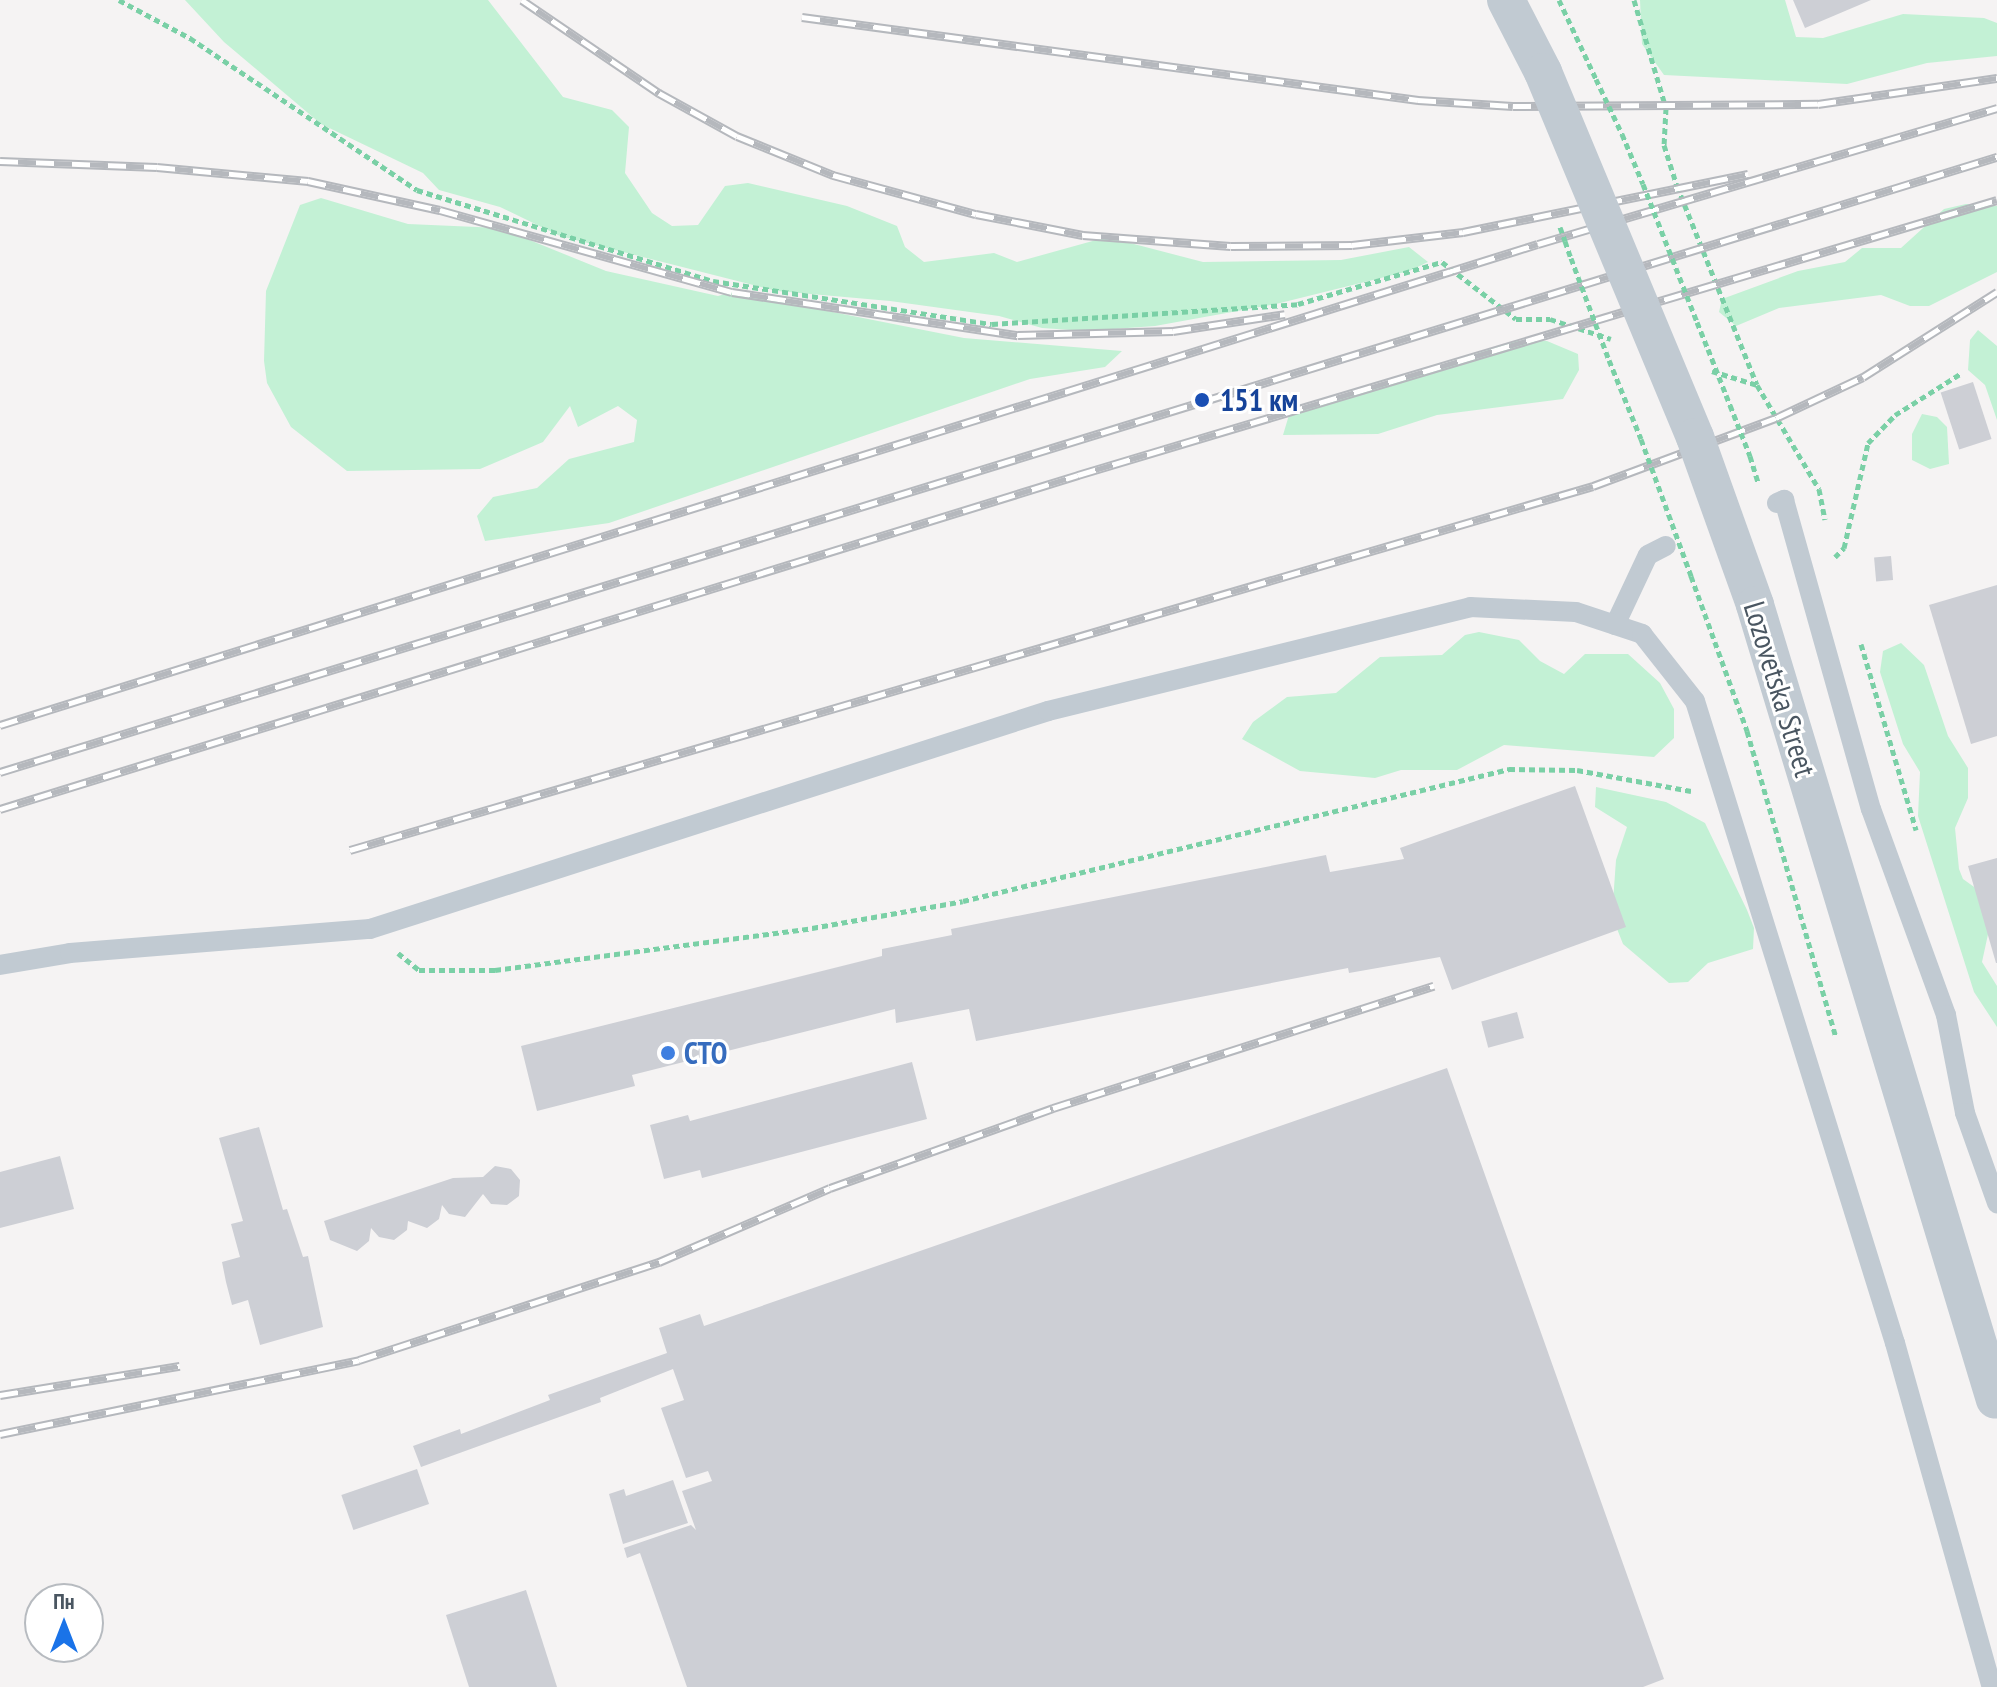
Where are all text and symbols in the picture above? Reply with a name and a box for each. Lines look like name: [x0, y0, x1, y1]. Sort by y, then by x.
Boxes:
place label: 151 км: [1220, 382, 1298, 418]
marker: 151 км: [1191, 389, 1213, 411]
street label: Lozovetska Street: [1736, 597, 1824, 781]
place label: СТО: [684, 1035, 727, 1071]
marker: СТО: [659, 1044, 677, 1062]
north arrow: [24, 1583, 104, 1663]
text: Пн: [53, 1587, 75, 1615]

